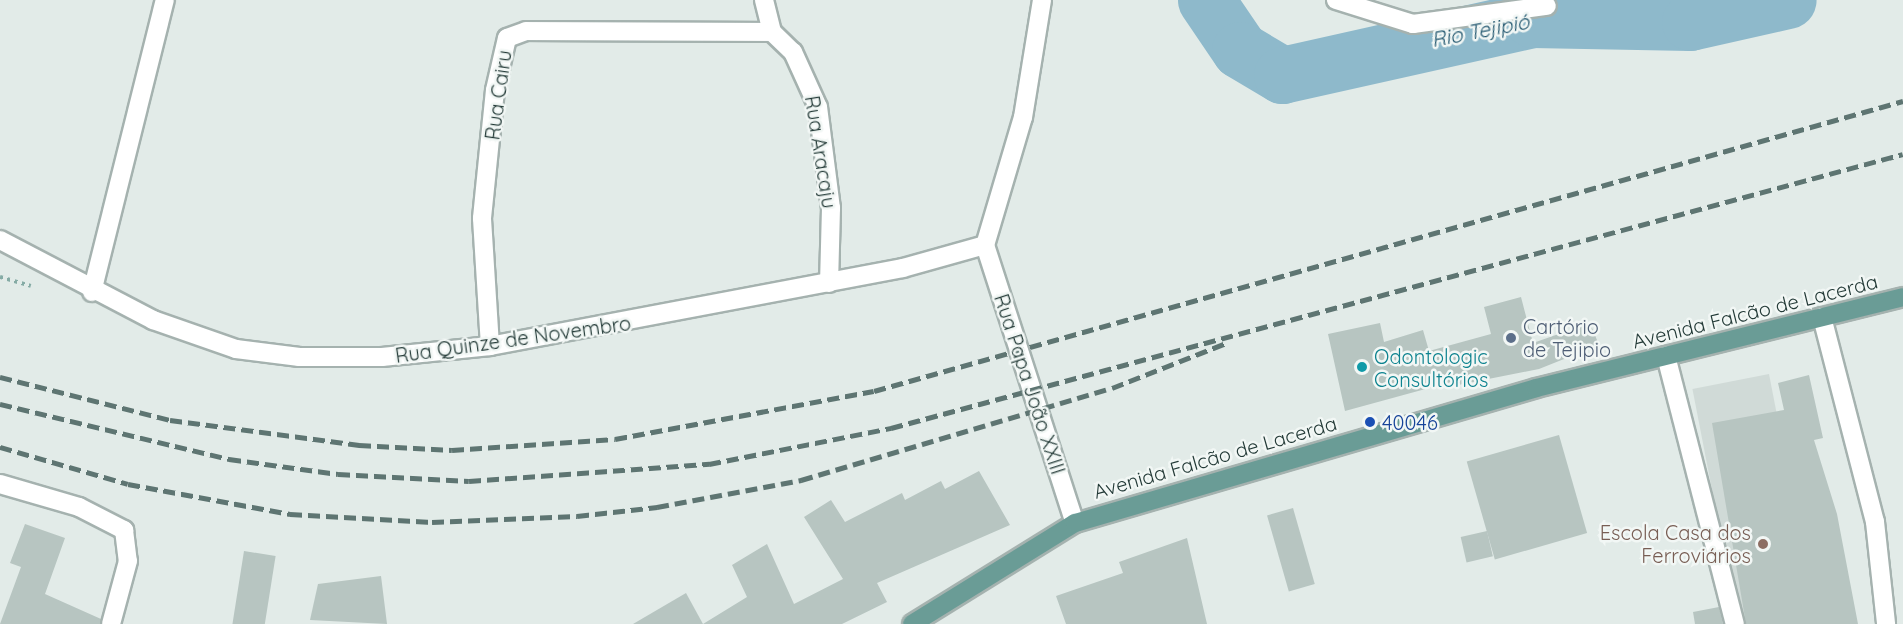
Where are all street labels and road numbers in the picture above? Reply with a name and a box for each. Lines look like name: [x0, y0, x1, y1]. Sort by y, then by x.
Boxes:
street label: Rua Cairu: [480, 48, 516, 142]
street label: Rua Aracaju: [800, 94, 842, 210]
street label: Avenida Falcão de Lacerda: [1630, 269, 1880, 353]
street label: Rua Papa João XXIII: [990, 291, 1070, 477]
street label: Rua Quinze de Novembro: [394, 311, 632, 367]
street label: Avenida Falcão de Lacerda: [1091, 411, 1339, 503]

